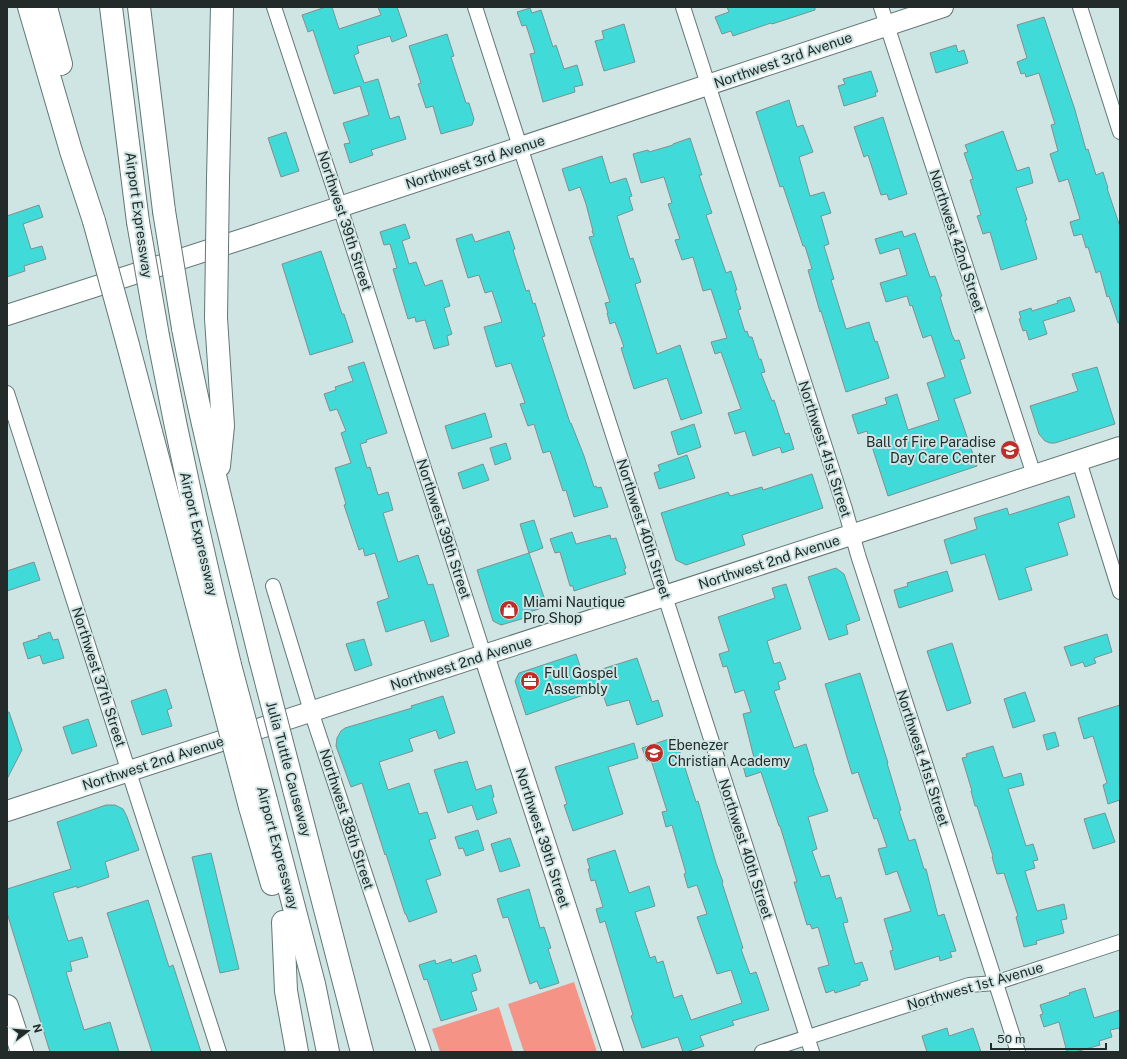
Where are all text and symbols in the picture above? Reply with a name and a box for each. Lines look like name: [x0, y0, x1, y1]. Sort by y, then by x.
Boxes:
street label: Northwest 3rd Avenue: [712, 29, 854, 91]
street label: Northwest 3rd Avenue: [403, 132, 547, 192]
street label: Northwest 39th Street: [315, 149, 375, 293]
street label: Airport Expressway: [122, 151, 156, 280]
street label: Northwest 42nd Street: [926, 168, 988, 314]
street label: Northwest 41st Street: [795, 379, 855, 519]
place label: Ball of Fire Paradise Day Care Center: [866, 434, 996, 466]
school or university icon: Ball of Fire Paradise Day Care Center: [999, 439, 1021, 461]
street label: Northwest 39th Street: [414, 457, 474, 601]
street label: Northwest 40th Street: [614, 457, 674, 601]
street label: Airport Expressway: [177, 470, 221, 598]
street label: Northwest 2nd Avenue: [696, 532, 842, 592]
place label: Miami Nautique Pro Shop: [523, 594, 625, 626]
shop icon: Miami Nautique Pro Shop: [498, 599, 520, 621]
street label: Northwest 37th Street: [69, 605, 129, 749]
street label: Northwest 2nd Avenue: [388, 633, 534, 693]
place label: Full Gospel Assembly: [544, 665, 618, 697]
office icon: Full Gospel Assembly: [519, 670, 541, 692]
street label: Northwest 41st Street: [893, 688, 953, 828]
street label: Julia Tuttle Causeway: [263, 700, 315, 839]
street label: Northwest 2nd Avenue: [80, 733, 226, 793]
place label: Ebenezer Christian Academy: [668, 737, 791, 769]
school or university icon: Ebenezer Christian Academy: [643, 742, 665, 764]
street label: Northwest 38th Street: [317, 747, 377, 891]
street label: Northwest 39th Street: [513, 766, 573, 910]
street label: Northwest 40th Street: [716, 777, 776, 921]
street label: Airport Expressway: [254, 784, 302, 912]
street label: Northwest 1st Avenue: [905, 959, 1045, 1013]
north arrow: [8, 1011, 48, 1051]
text: N: [31, 1022, 45, 1034]
scale bar: [991, 1025, 1106, 1051]
text: 50 m: [997, 1032, 1025, 1046]

